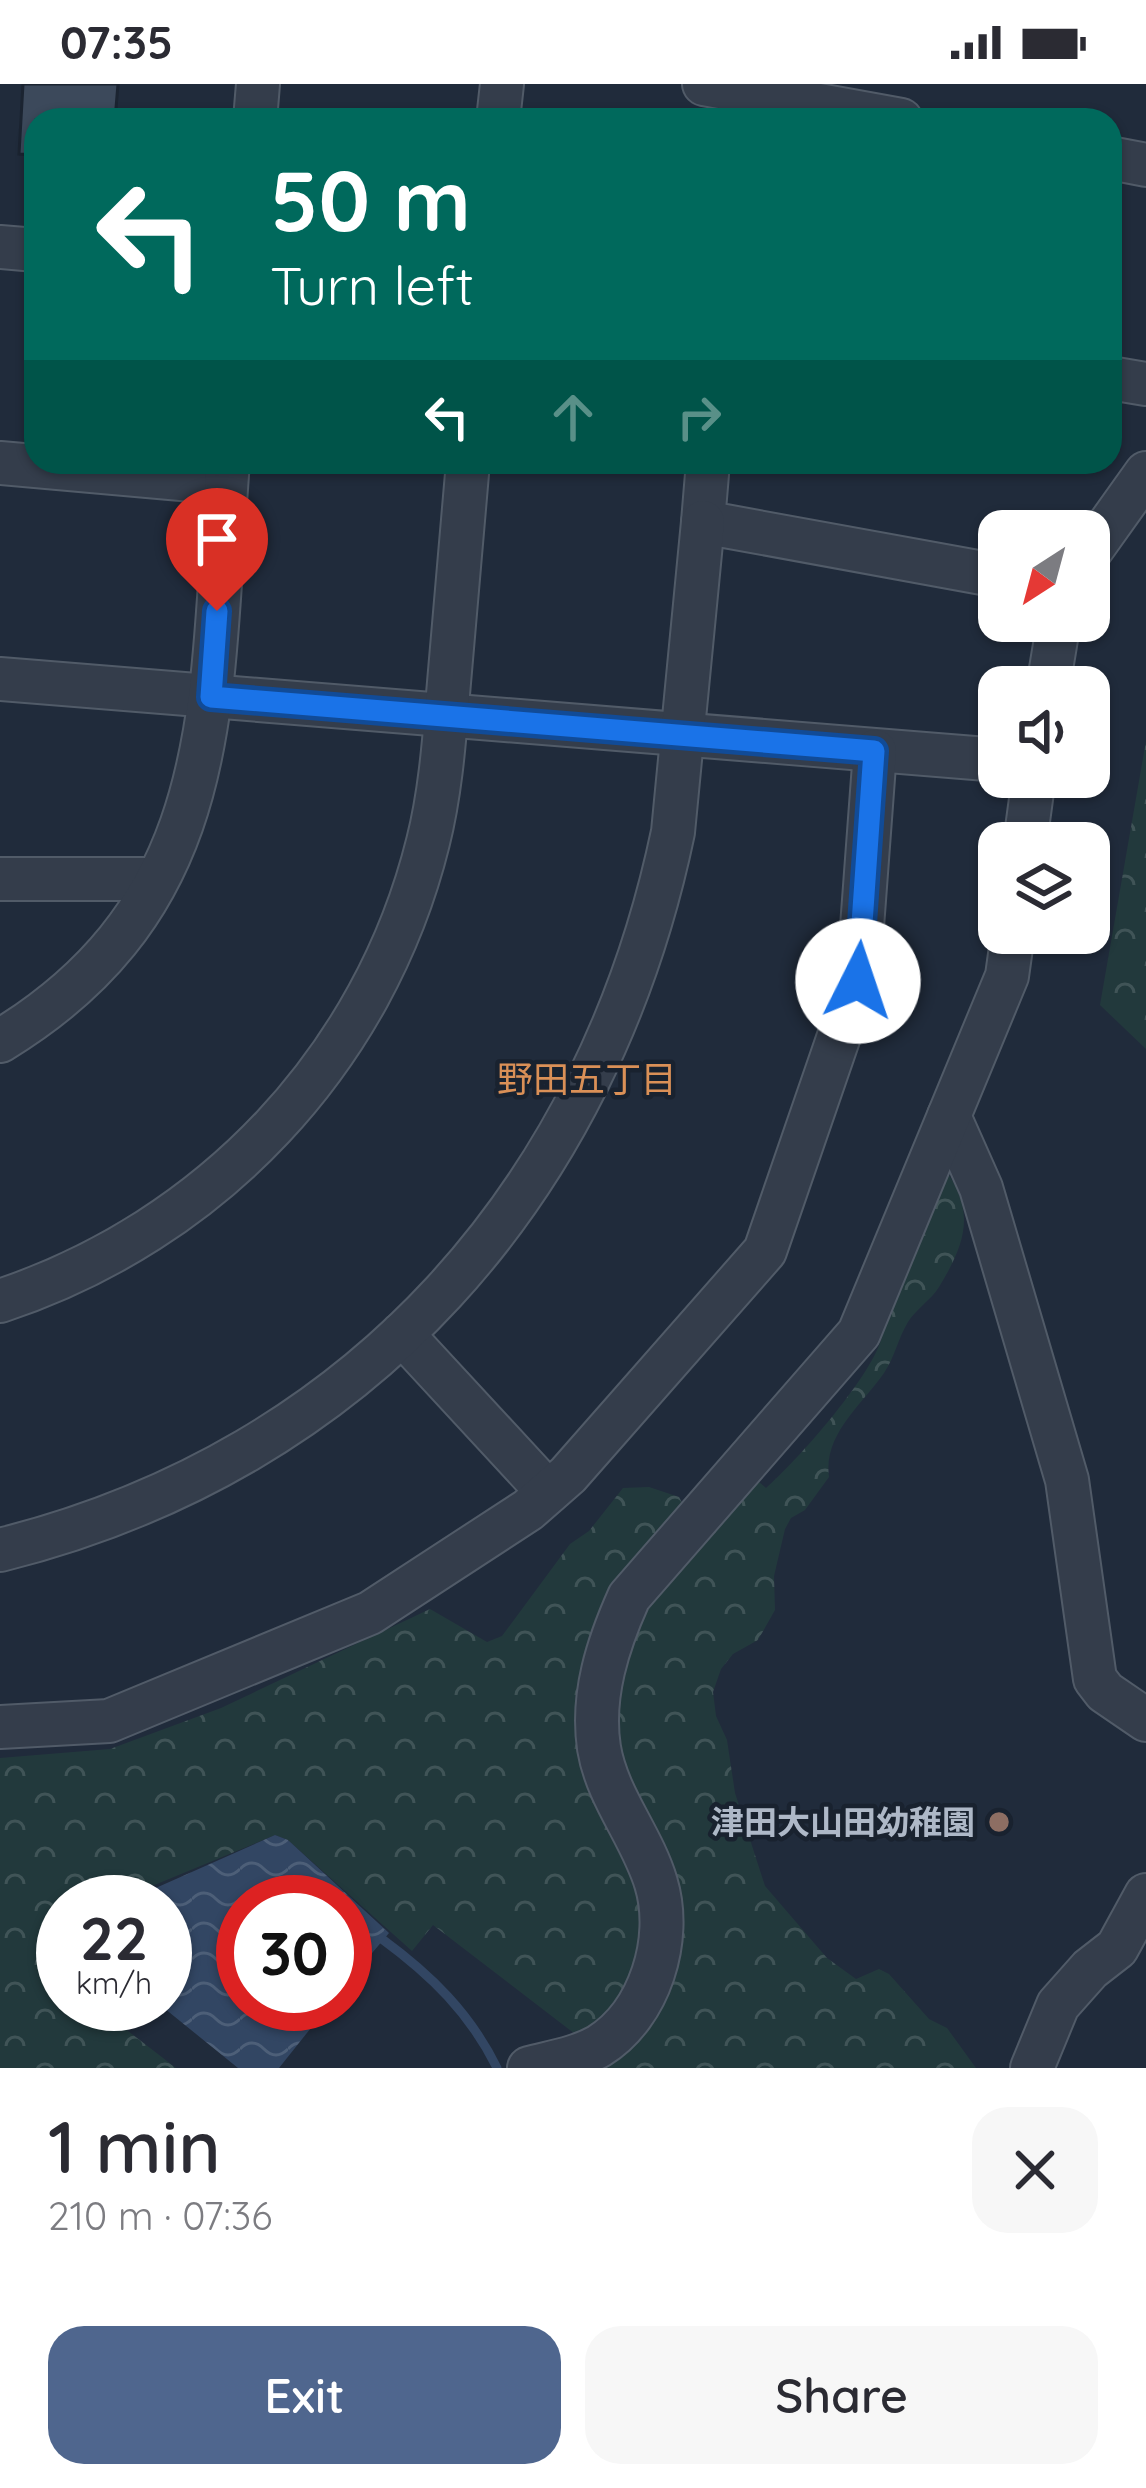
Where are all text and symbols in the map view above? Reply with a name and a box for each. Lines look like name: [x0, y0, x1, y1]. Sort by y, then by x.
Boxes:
text: 07:35: [60, 14, 173, 70]
text: 50 m: [270, 147, 471, 252]
icon: left: [72, 156, 228, 312]
text: Turn left: [270, 251, 474, 319]
icon: left: [414, 384, 480, 450]
icon: ahead: [540, 384, 606, 450]
icon: right: [666, 384, 732, 450]
pin: [166, 488, 268, 611]
icon: arrive: [184, 506, 250, 572]
north arrow: [978, 510, 1110, 642]
map controls: [978, 510, 1110, 954]
button: sound: [978, 666, 1110, 798]
button: layers: [978, 822, 1110, 954]
position arrow: [795, 918, 921, 1044]
district label: 野田五丁目: [497, 1056, 677, 1101]
place label: 津田大山田幼稚園: [711, 1801, 975, 1842]
marker: 津田大山田幼稚園: [986, 1809, 1012, 1835]
speed limit sign: 30: [216, 1875, 372, 2031]
text: 22: [80, 1900, 148, 1975]
text: km/h: [76, 1964, 152, 2002]
text: 1 min: [48, 2101, 221, 2191]
button: close: [972, 2107, 1098, 2233]
text: 210 m · 07:36: [48, 2191, 272, 2240]
button: Exit: [48, 2326, 561, 2464]
button: Share: [585, 2326, 1098, 2464]

